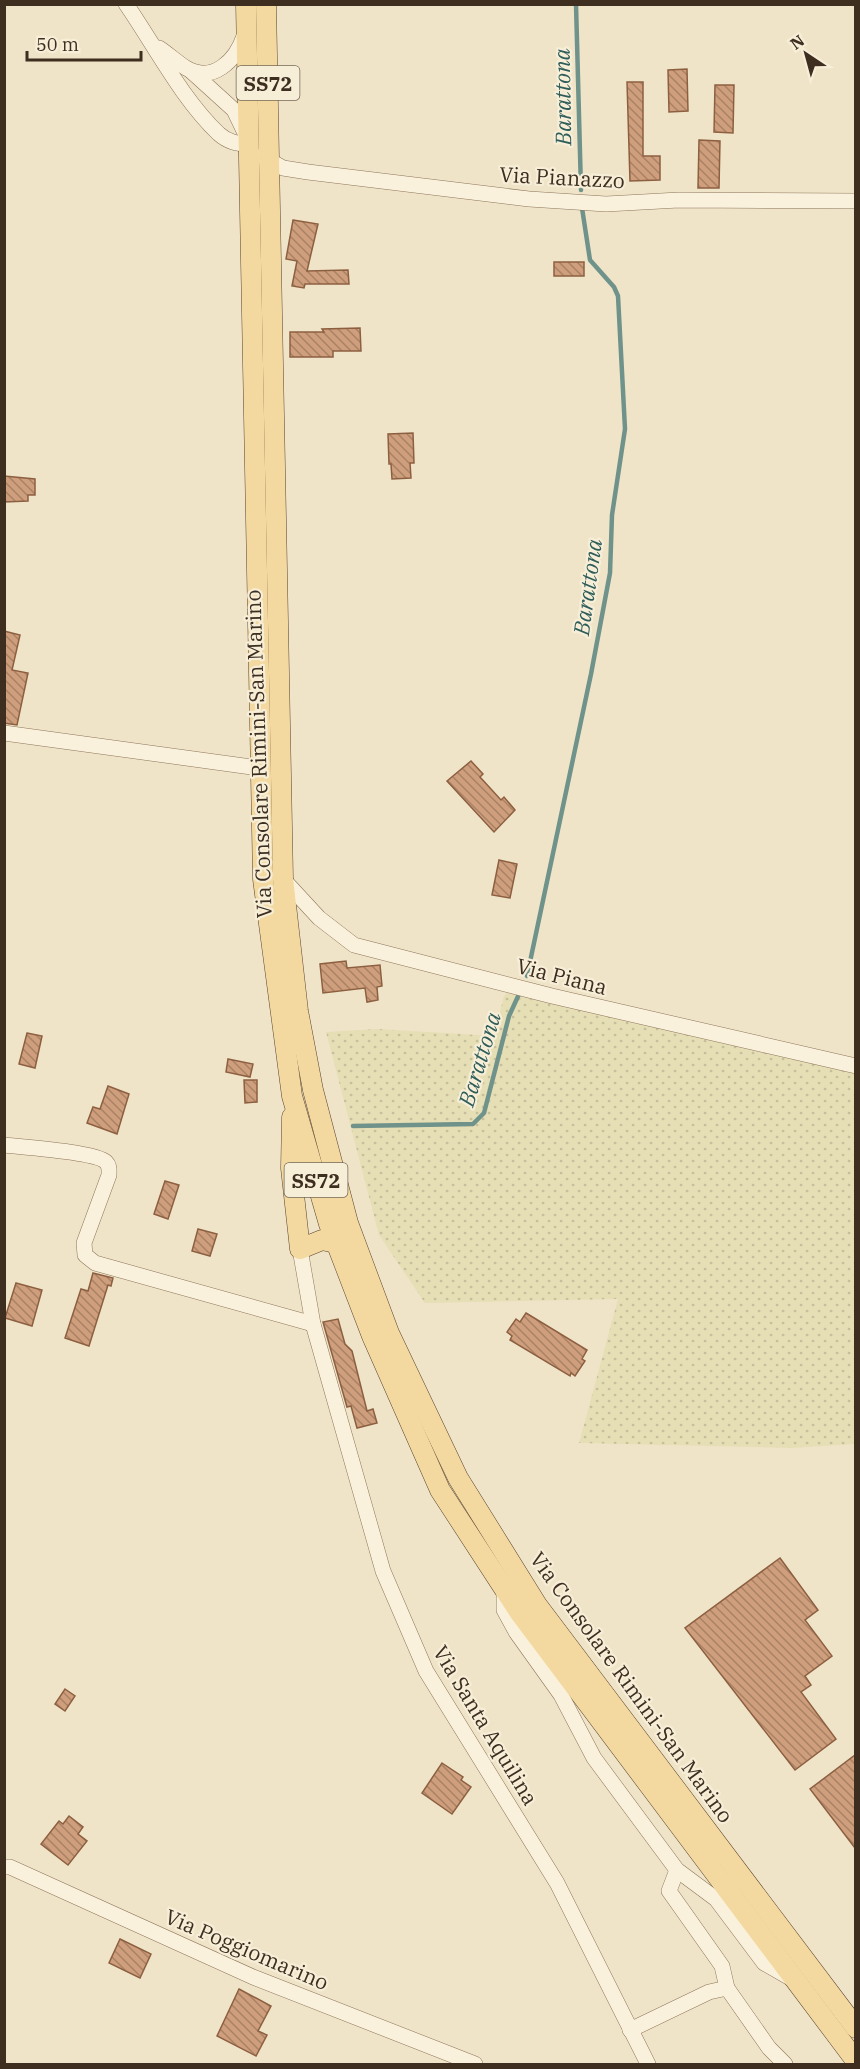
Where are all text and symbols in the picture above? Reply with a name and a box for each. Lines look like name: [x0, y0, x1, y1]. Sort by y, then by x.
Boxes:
scale bar: [27, 24, 141, 62]
north arrow: [776, 24, 836, 84]
text: N: [786, 30, 808, 54]
text: 50 m: [36, 33, 79, 56]
water label: Barattona: [547, 48, 577, 147]
road number: SS72: [236, 66, 300, 100]
street label: Via Pianazzo: [499, 160, 625, 194]
water label: Barattona: [566, 537, 608, 638]
street label: Via Consolare Rimini-San Marino: [238, 589, 278, 919]
street label: Via Piana: [514, 951, 610, 1001]
water label: Barattona: [451, 1008, 507, 1111]
road number: SS72: [284, 1163, 348, 1197]
street label: Via Consolare Rimini-San Marino: [524, 1546, 740, 1828]
street label: Via Santa Aquilina: [427, 1640, 545, 1810]
street label: Via Poggiomarino: [161, 1902, 333, 1996]

